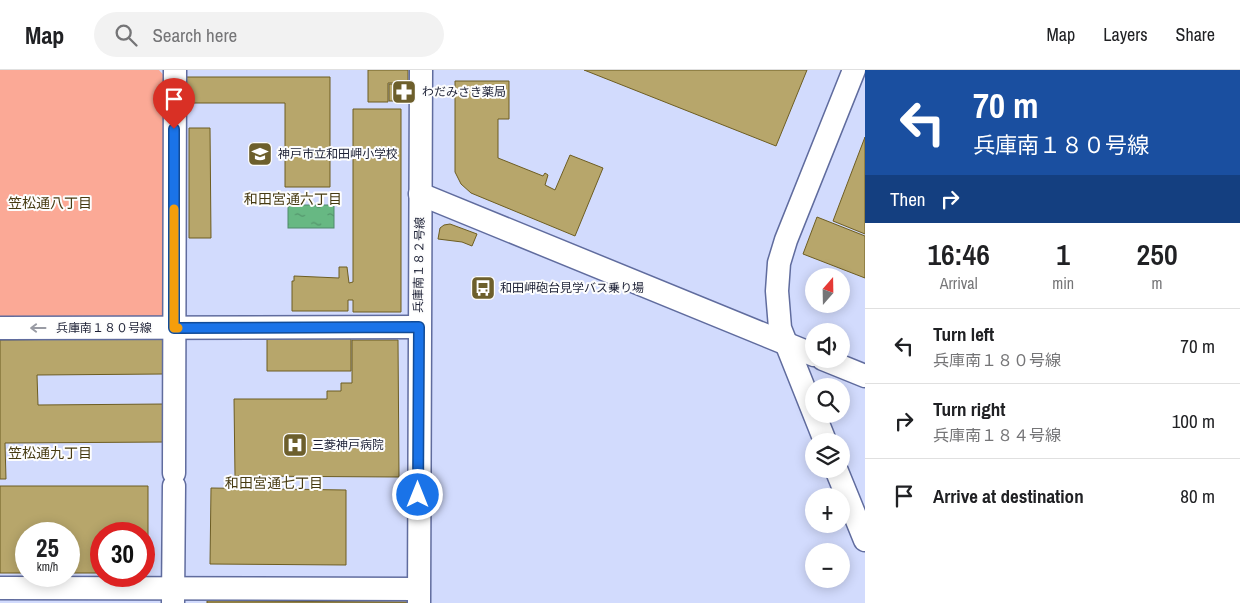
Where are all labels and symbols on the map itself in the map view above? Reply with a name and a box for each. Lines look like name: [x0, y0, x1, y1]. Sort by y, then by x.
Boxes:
pin: [153, 78, 195, 129]
pharmacy icon: わだみさき薬局: [391, 79, 417, 105]
place label: わだみさき薬局: [422, 84, 506, 100]
school or university icon: 神戸市立和田岬小学校: [247, 141, 273, 167]
place label: 神戸市立和田岬小学校: [278, 146, 398, 162]
district label: 和田宮通六丁目: [244, 190, 342, 208]
district label: 笠松通八丁目: [8, 194, 92, 212]
street label: 兵庫南１８２号線: [410, 217, 428, 313]
north arrow: [805, 268, 850, 312]
bus stop icon: 和田岬砲台見学バス乗り場: [470, 275, 496, 301]
place label: 和田岬砲台見学バス乗り場: [500, 280, 644, 296]
street label: 兵庫南１８０号線: [56, 320, 152, 336]
one-way arrow: [30, 323, 46, 333]
hospital icon: 三菱神戸病院: [282, 432, 308, 458]
place label: 三菱神戸病院: [312, 437, 384, 453]
district label: 笠松通九丁目: [8, 444, 92, 462]
position arrow: [391, 468, 443, 520]
district label: 和田宮通七丁目: [225, 474, 323, 492]
speed limit sign: 30: [90, 522, 155, 587]

